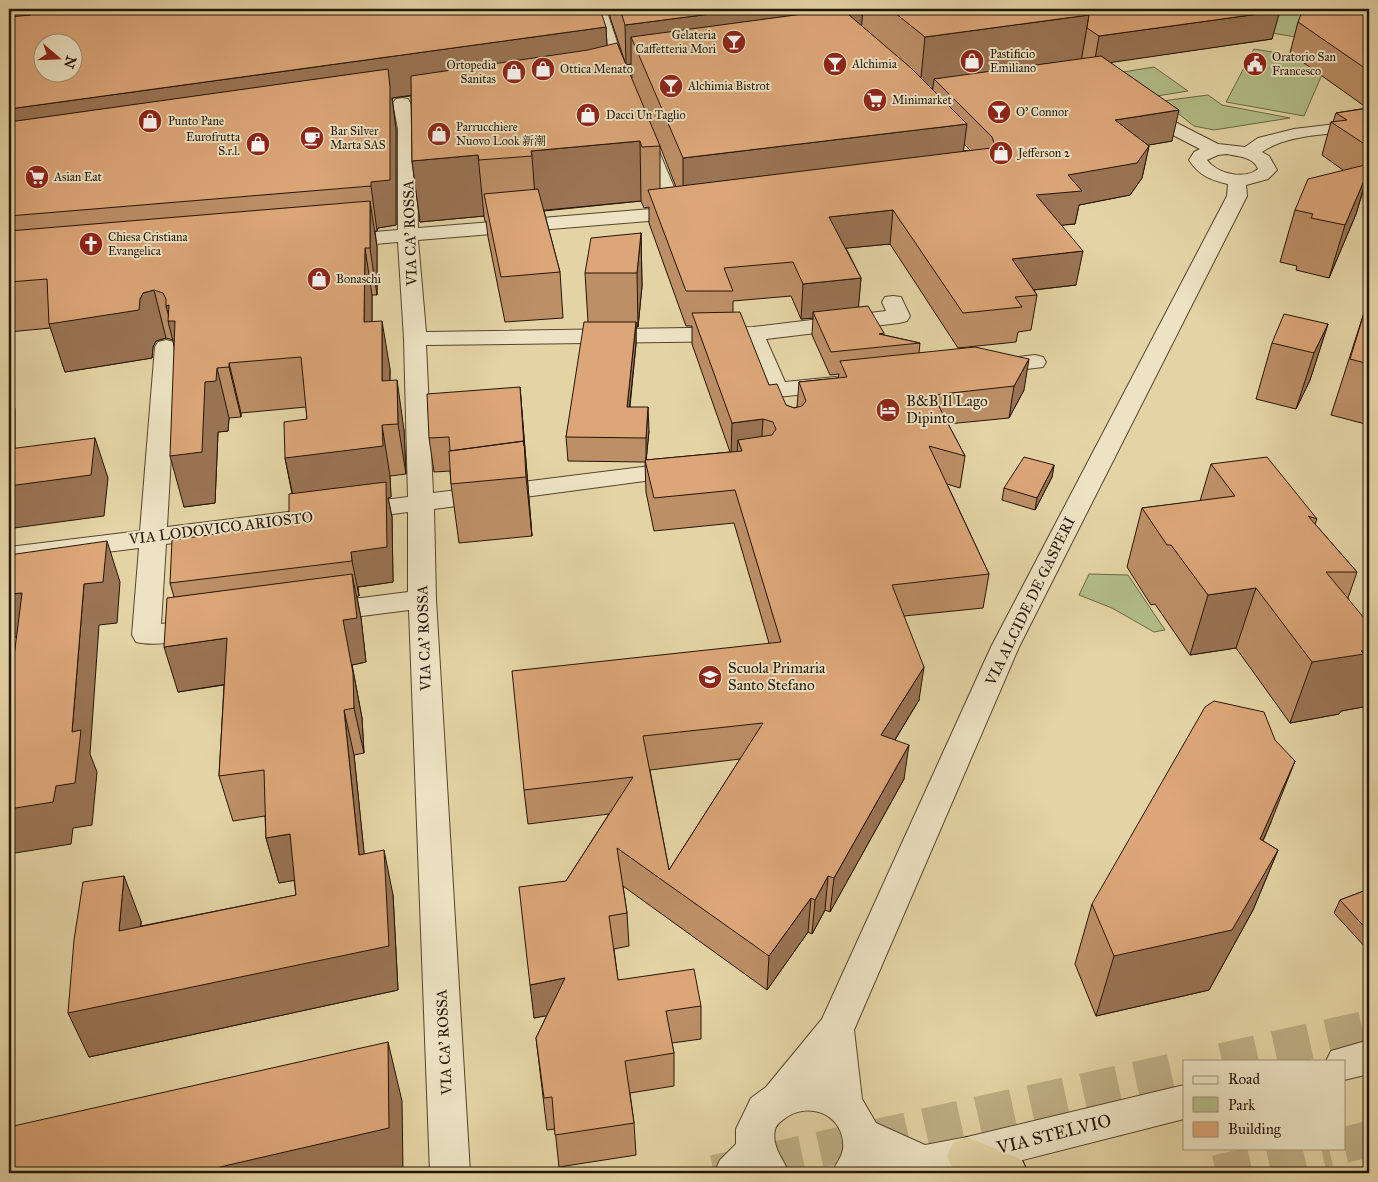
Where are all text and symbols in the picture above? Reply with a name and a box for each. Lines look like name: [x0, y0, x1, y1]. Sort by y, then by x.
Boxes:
place label: Gelateria Caffetteria Mori: [636, 28, 717, 56]
bar icon: Gelateria Caffetteria Mori: [721, 29, 747, 55]
north arrow: [32, 32, 82, 82]
place label: Pastificio Emiliano: [990, 47, 1036, 75]
shop icon: Pastificio Emiliano: [959, 48, 985, 74]
place label: Oratorio San Francesco: [1272, 50, 1336, 78]
bar icon: Alchimia: [822, 51, 848, 77]
public building icon: Oratorio San Francesco: [1242, 51, 1268, 77]
text: N: [60, 54, 80, 71]
shop icon: Ottica Menato: [530, 56, 556, 82]
place label: Alchimia: [851, 57, 898, 71]
place label: Ortopedia Sanitas: [447, 58, 497, 86]
shop icon: Ortopedia Sanitas: [501, 59, 527, 85]
place label: Ottica Menato: [560, 62, 633, 76]
bar icon: Alchimia Bistrot: [658, 73, 684, 99]
place label: Alchimia Bistrot: [687, 79, 771, 93]
supermarket icon: Minimarket: [862, 87, 888, 113]
place label: Minimarket: [892, 93, 952, 107]
bar icon: O' Connor: [986, 99, 1012, 125]
shop icon: Dacci Un Taglio: [575, 102, 601, 128]
place label: O' Connor: [1016, 105, 1069, 119]
shop icon: Punto Pane: [137, 108, 163, 134]
place label: Dacci Un Taglio: [606, 108, 686, 123]
place label: Punto Pane: [168, 114, 224, 128]
place label: Parrucchiere Nuovo Look 新潮: [456, 120, 546, 148]
shop icon: Parrucchiere Nuovo Look 新潮: [426, 121, 452, 147]
place label: Bar Silver Marta SAS: [330, 124, 386, 152]
cafe icon: Bar Silver Marta SAS: [299, 125, 325, 151]
place label: Eurofrutta S.r.l.: [186, 130, 241, 158]
shop icon: Eurofrutta S.r.l.: [245, 131, 271, 157]
shop icon: Jefferson 2: [988, 140, 1014, 166]
place label: Jefferson 2: [1016, 146, 1070, 161]
supermarket icon: Asian Eat: [24, 164, 50, 190]
place label: Asian Eat: [53, 170, 103, 184]
street label: VIA CA' ROSSA: [399, 180, 421, 287]
place label: Chiesa Cristiana Evangelica: [108, 230, 189, 259]
church icon: Chiesa Cristiana Evangelica: [78, 231, 104, 257]
shop icon: Bonaschi: [306, 266, 332, 292]
place label: Bonaschi: [336, 272, 382, 286]
place label: B&B Il Lago Dipinto: [906, 392, 988, 427]
hotel icon: B&B Il Lago Dipinto: [875, 397, 901, 423]
street label: VIA LODOVICO ARIOSTO: [127, 508, 314, 548]
street label: VIA ALCIDE DE GASPERI: [981, 514, 1079, 689]
street label: VIA CA' ROSSA: [413, 585, 435, 692]
place label: Scuola Primaria Santo Stefano: [728, 659, 826, 694]
school or university icon: Scuola Primaria Santo Stefano: [697, 664, 723, 690]
street label: VIA CA' ROSSA: [432, 989, 456, 1096]
legend: [1183, 1060, 1346, 1150]
text: Road: [1228, 1070, 1260, 1088]
text: Park: [1228, 1096, 1255, 1114]
street label: VIA STELVIO: [994, 1109, 1114, 1159]
text: Building: [1228, 1120, 1282, 1138]

